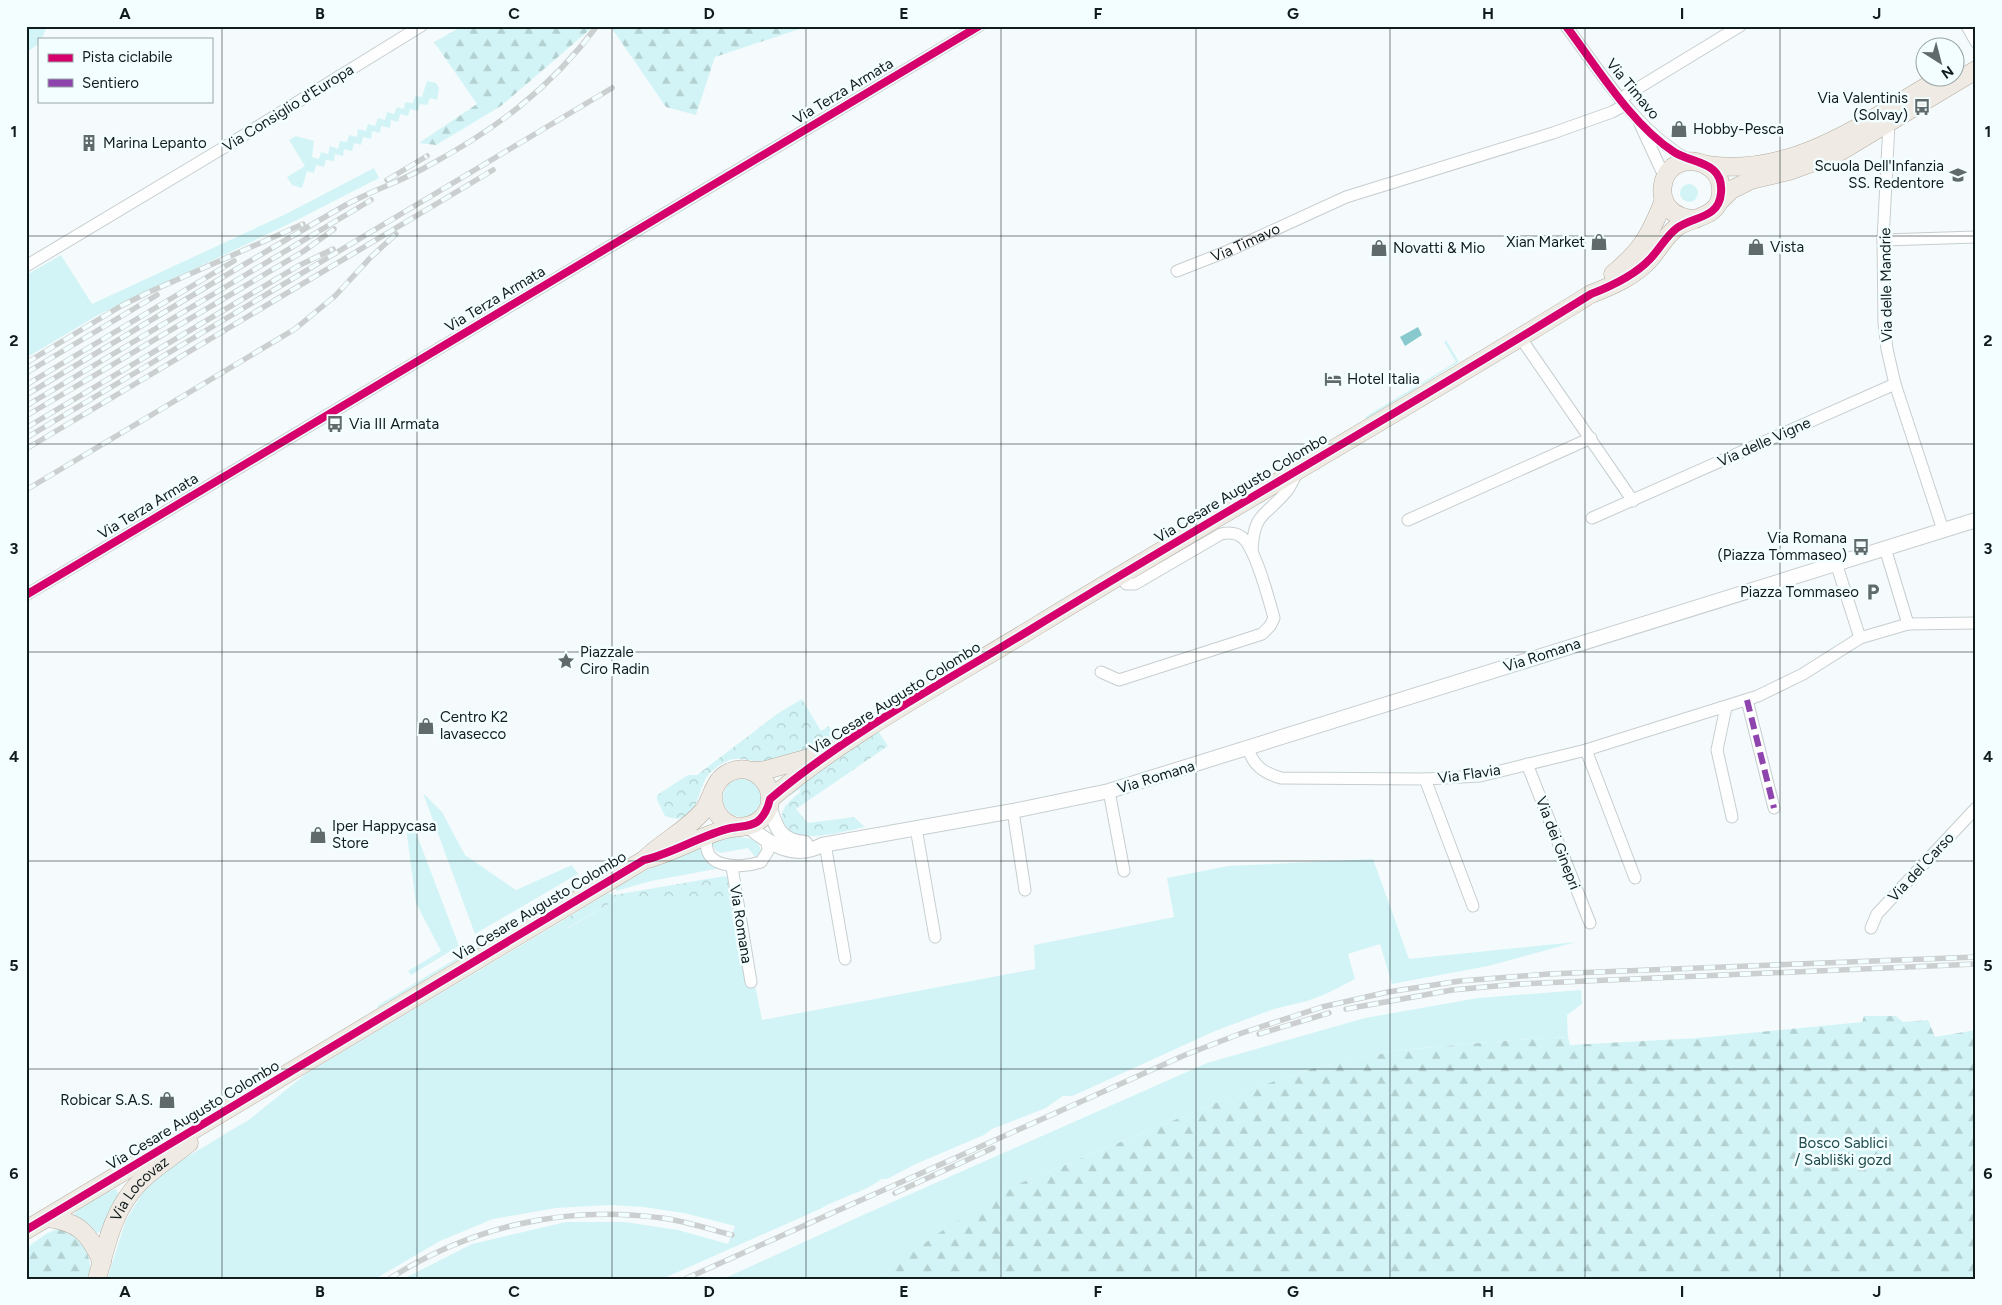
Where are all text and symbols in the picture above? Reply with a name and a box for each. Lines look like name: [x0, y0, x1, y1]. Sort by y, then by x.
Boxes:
text: A: [119, 4, 131, 23]
text: B: [315, 4, 325, 23]
text: C: [508, 4, 520, 23]
text: D: [703, 4, 715, 23]
text: E: [899, 4, 909, 23]
text: F: [1094, 4, 1103, 23]
text: G: [1287, 4, 1299, 23]
text: H: [1482, 4, 1494, 23]
text: I: [1680, 4, 1684, 23]
text: J: [1873, 4, 1881, 23]
legend: [38, 38, 212, 102]
north arrow: [1914, 38, 1964, 88]
text: Pista ciclabile: [82, 48, 173, 66]
street label: Via Terza Armata: [790, 54, 896, 128]
street label: Via Timavo: [1602, 55, 1664, 123]
street label: Via Consiglio d'Europa: [219, 60, 357, 156]
text: N: [1938, 62, 1957, 82]
text: Sentiero: [82, 74, 139, 92]
place label: Via Valentinis (Solvay): [1817, 89, 1908, 124]
bus stop icon: Via Valentinis (Solvay): [1912, 97, 1932, 117]
shop icon: Hobby-Pesca: [1669, 119, 1689, 139]
place label: Hobby-Pesca: [1693, 120, 1784, 138]
text: 1: [11, 122, 17, 141]
text: 1: [1985, 122, 1991, 141]
building icon: Marina Lepanto: [79, 133, 99, 153]
place label: Marina Lepanto: [103, 134, 207, 152]
place label: Scuola Dell'Infanzia SS. Redentore: [1814, 157, 1944, 192]
school or university icon: Scuola Dell'Infanzia SS. Redentore: [1948, 165, 1968, 185]
street label: Via Timavo: [1208, 219, 1283, 266]
street label: Via delle Mandrie: [1876, 227, 1896, 343]
shop icon: Xian Market: [1589, 232, 1609, 252]
place label: Xian Market: [1506, 233, 1585, 251]
shop icon: Vista: [1746, 237, 1766, 257]
shop icon: Novatti & Mio: [1369, 238, 1389, 258]
place label: Vista: [1770, 238, 1804, 256]
place label: Novatti & Mio: [1393, 239, 1485, 257]
street label: Via Terza Armata: [442, 262, 548, 336]
text: 2: [9, 331, 19, 350]
text: 2: [1983, 331, 1993, 350]
hotel icon: Hotel Italia: [1323, 369, 1343, 389]
place label: Hotel Italia: [1347, 370, 1420, 388]
street label: Via delle Vigne: [1715, 413, 1813, 471]
bus stop icon: Via III Armata: [325, 414, 345, 434]
place label: Via III Armata: [349, 415, 439, 433]
street label: Via Cesare Augusto Colombo: [1151, 429, 1331, 547]
street label: Via Terza Armata: [95, 469, 201, 543]
place label: Via Romana (Piazza Tommaseo): [1717, 529, 1847, 564]
bus stop icon: Via Romana (Piazza Tommaseo): [1851, 537, 1871, 557]
text: 3: [10, 539, 19, 558]
text: 3: [1984, 539, 1993, 558]
parking icon: Piazza Tommaseo: [1863, 582, 1883, 602]
place label: Piazza Tommaseo: [1740, 583, 1859, 601]
street label: Via Romana: [1501, 634, 1583, 676]
street label: Via Cesare Augusto Colombo: [806, 638, 984, 758]
place label: Piazzale Ciro Radin: [580, 643, 649, 678]
place icon: Piazzale Ciro Radin: [556, 651, 576, 671]
place label: Centro K2 lavasecco: [440, 708, 508, 743]
shop icon: Centro K2 lavasecco: [416, 716, 436, 736]
text: 4: [9, 747, 19, 766]
text: 4: [1983, 747, 1993, 766]
street label: Via Romana: [1115, 757, 1197, 797]
street label: Via Flavia: [1436, 761, 1502, 787]
street label: Via dei Ginepri: [1532, 794, 1584, 892]
place label: Iper Happycasa Store: [332, 817, 436, 852]
shop icon: Iper Happycasa Store: [308, 825, 328, 845]
street label: Via del Carso: [1884, 828, 1958, 905]
street label: Via Cesare Augusto Colombo: [450, 847, 630, 965]
street label: Via Romana: [726, 883, 756, 965]
text: 5: [9, 956, 19, 975]
text: 5: [1983, 956, 1993, 975]
street label: Via Cesare Augusto Colombo: [103, 1056, 283, 1174]
shop icon: Robicar S.A.S.: [157, 1090, 177, 1110]
place label: Robicar S.A.S.: [60, 1091, 153, 1109]
park label: Bosco Sablici / Sabliški gozd: [1794, 1134, 1892, 1169]
street label: Via Locovaz: [107, 1152, 172, 1224]
text: 6: [9, 1164, 19, 1183]
text: 6: [1983, 1164, 1993, 1183]
text: A: [119, 1282, 131, 1301]
text: B: [315, 1282, 325, 1301]
text: C: [508, 1282, 520, 1301]
text: D: [703, 1282, 715, 1301]
text: E: [899, 1282, 909, 1301]
text: F: [1094, 1282, 1103, 1301]
text: G: [1287, 1282, 1299, 1301]
text: H: [1482, 1282, 1494, 1301]
text: I: [1680, 1282, 1684, 1301]
text: J: [1873, 1282, 1881, 1301]

